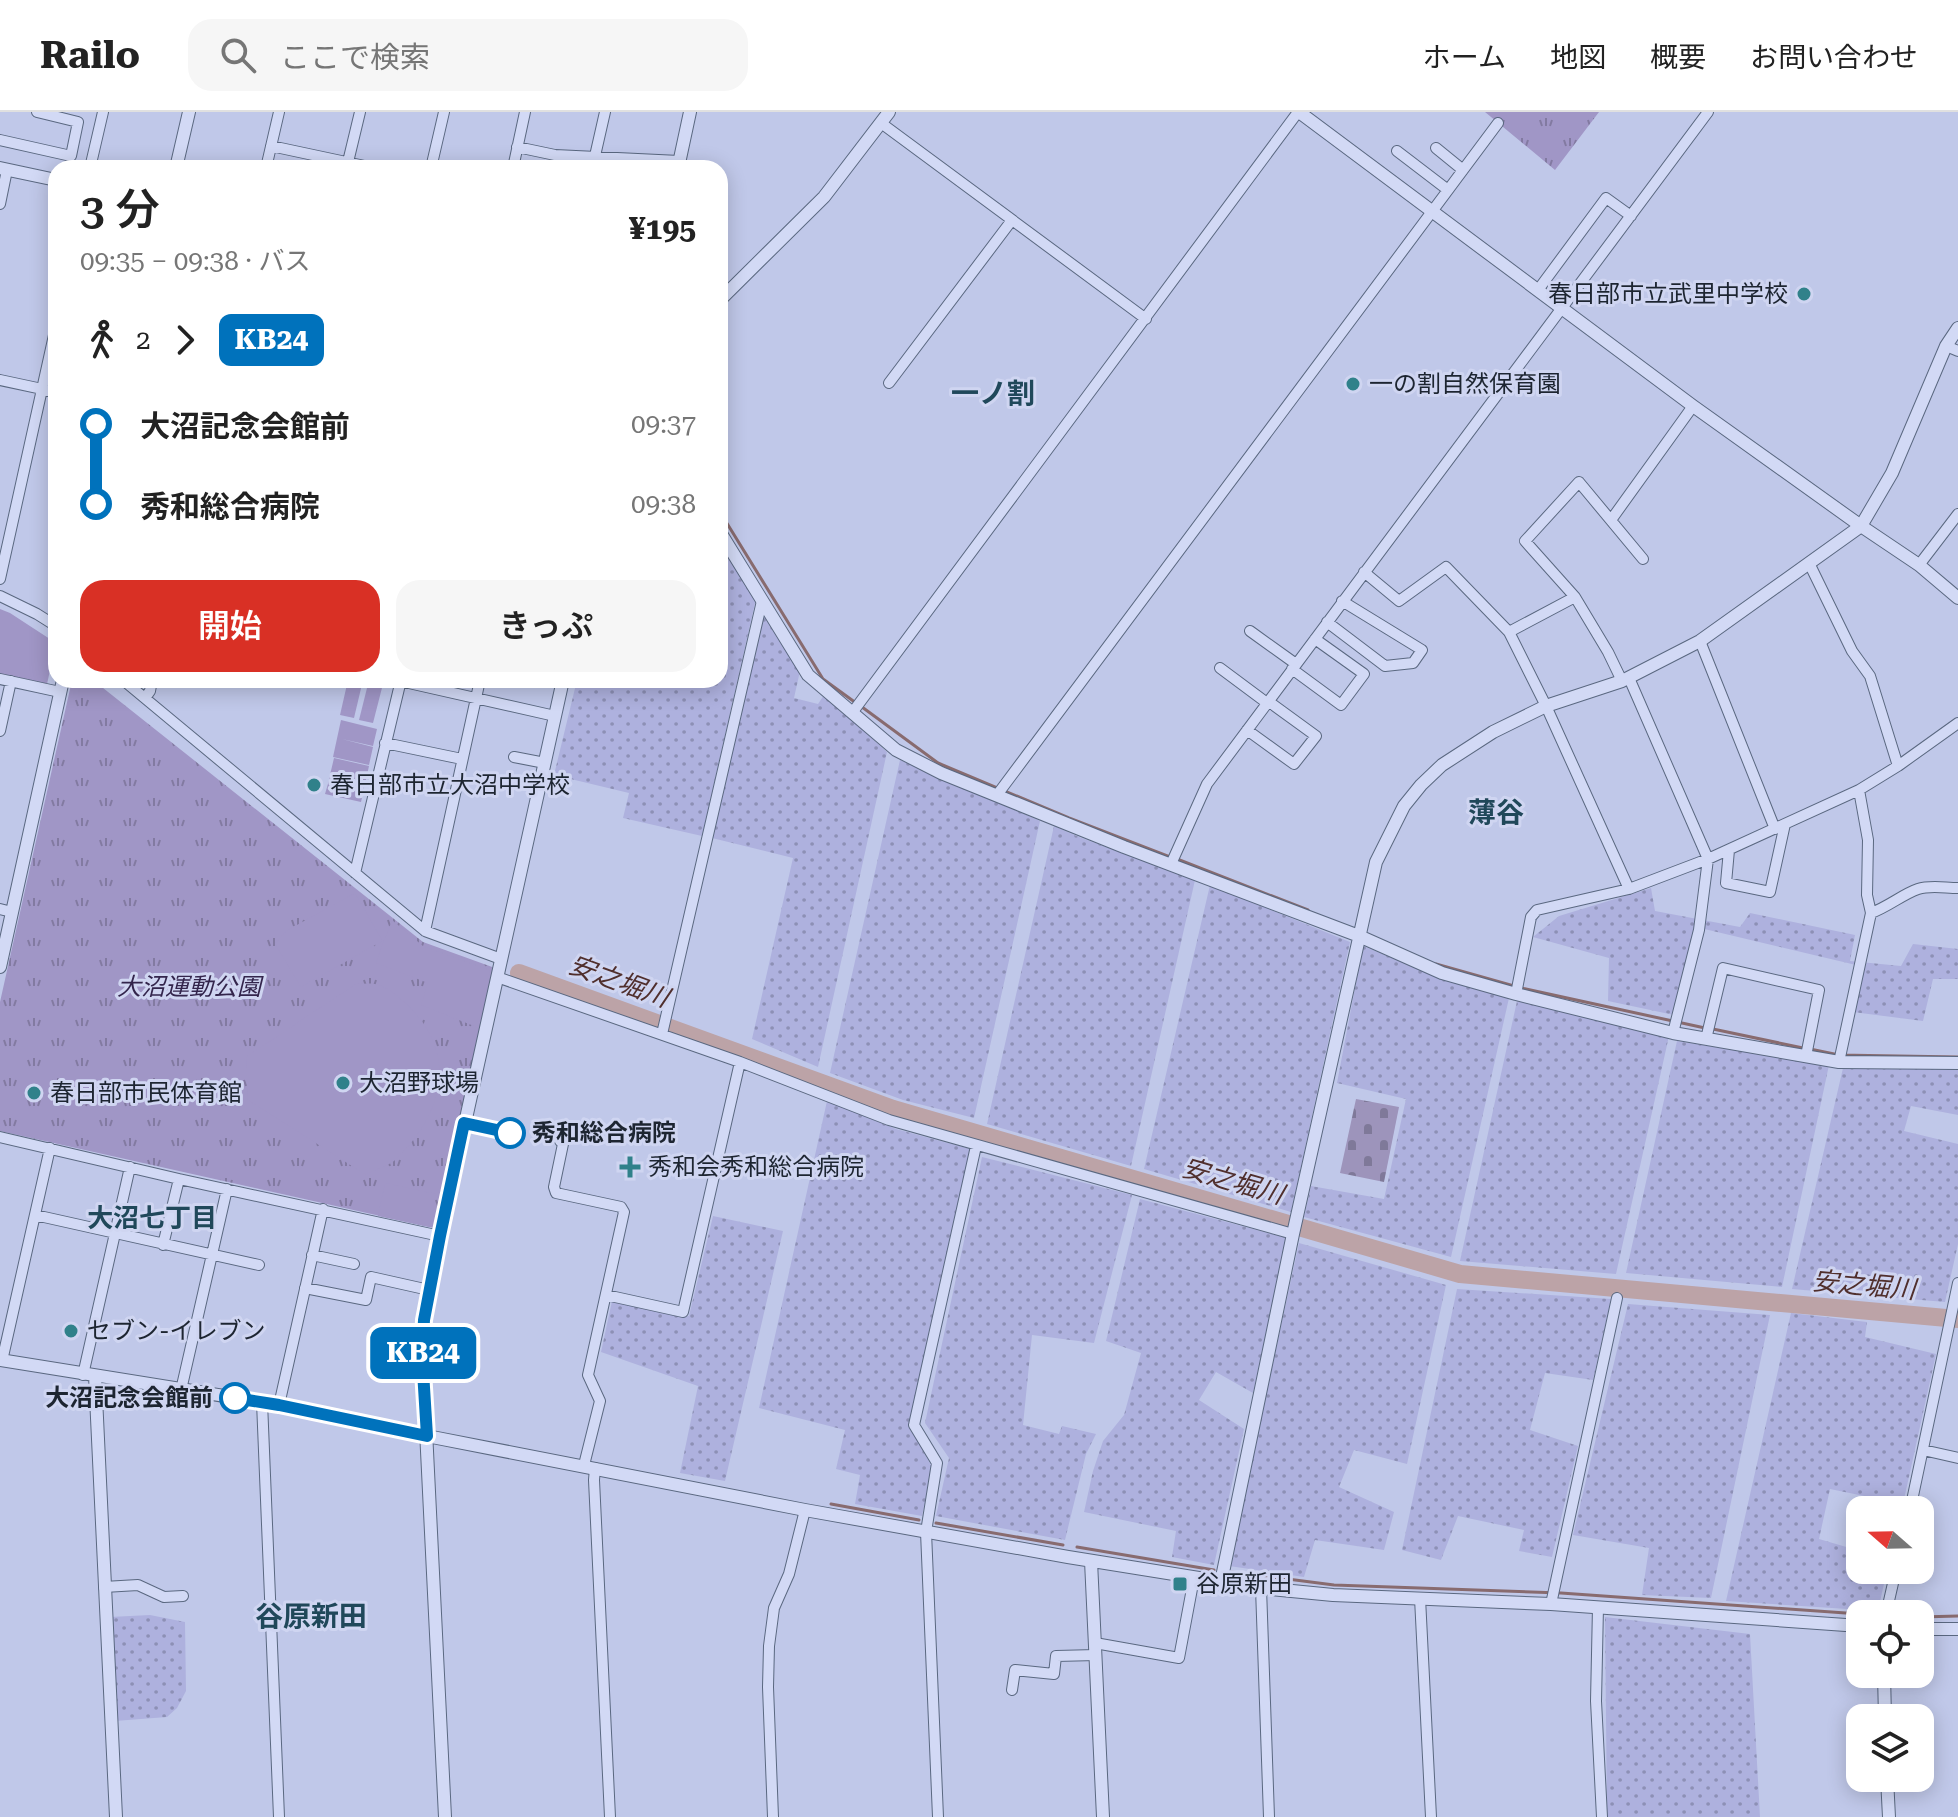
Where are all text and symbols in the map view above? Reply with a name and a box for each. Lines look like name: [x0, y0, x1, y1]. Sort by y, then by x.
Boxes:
search box: [188, 19, 748, 91]
text: Railo: [40, 33, 140, 77]
icon: search: [216, 33, 260, 77]
text: ここで検索: [280, 40, 430, 75]
text: ホーム: [1423, 41, 1506, 74]
text: 地図: [1550, 41, 1606, 74]
text: 概要: [1650, 41, 1706, 74]
text: お問い合わせ: [1750, 41, 1918, 74]
text: 3 分: [80, 184, 160, 236]
text: ¥195: [629, 211, 696, 246]
text: 09:35 – 09:38 · バス: [80, 246, 310, 276]
place label: 春日部市立武里中学校: [1548, 280, 1788, 308]
marker: 春日部市立武里中学校: [1795, 285, 1813, 303]
icon: walk: [80, 318, 124, 362]
icon: forward: [163, 318, 207, 362]
text: KB24: [235, 323, 308, 356]
text: 2: [136, 325, 151, 355]
place label: 一の割自然保育園: [1369, 370, 1561, 398]
marker: 一の割自然保育園: [1344, 375, 1362, 393]
district label: 一ノ割: [951, 377, 1035, 410]
text: 大沼記念会館前: [140, 409, 350, 444]
text: 09:37: [631, 409, 696, 439]
text: 秀和総合病院: [140, 489, 320, 524]
text: 09:38: [631, 489, 696, 519]
button: 開始: [80, 580, 380, 672]
button: きっぷ: [396, 580, 696, 672]
place label: 春日部市立大沼中学校: [330, 771, 570, 799]
marker: 春日部市立大沼中学校: [305, 776, 323, 794]
district label: 薄谷: [1468, 796, 1524, 829]
water label: 安之堀川: [565, 949, 676, 1014]
park label: 大沼運動公園: [117, 973, 264, 1001]
place label: 大沼野球場: [359, 1069, 479, 1097]
marker: 大沼野球場: [334, 1074, 352, 1092]
place label: 春日部市民体育館: [50, 1079, 242, 1107]
marker: 春日部市民体育館: [25, 1084, 43, 1102]
marker: 秀和総合病院: [495, 1118, 525, 1148]
place label: 秀和総合病院: [532, 1119, 676, 1147]
water label: 安之堀川: [1179, 1152, 1290, 1211]
place label: 秀和会秀和総合病院: [648, 1153, 864, 1181]
marker: 秀和会秀和総合病院: [619, 1156, 641, 1178]
district label: 大沼七丁目: [87, 1203, 217, 1233]
water label: 安之堀川: [1811, 1266, 1920, 1305]
place label: セブン-イレブン: [87, 1317, 266, 1345]
marker: セブン-イレブン: [62, 1322, 80, 1340]
line badge: KB24: [367, 1327, 479, 1379]
text: KB24: [386, 1336, 460, 1369]
marker: 大沼記念会館前: [220, 1383, 250, 1413]
place label: 大沼記念会館前: [45, 1384, 213, 1412]
north arrow: [1846, 1496, 1934, 1584]
map controls: [1846, 1496, 1934, 1792]
place label: 谷原新田: [1196, 1570, 1292, 1598]
marker: 谷原新田: [1171, 1575, 1189, 1593]
district label: 谷原新田: [255, 1600, 367, 1633]
button: locate: [1846, 1600, 1934, 1688]
button: layers: [1846, 1704, 1934, 1792]

